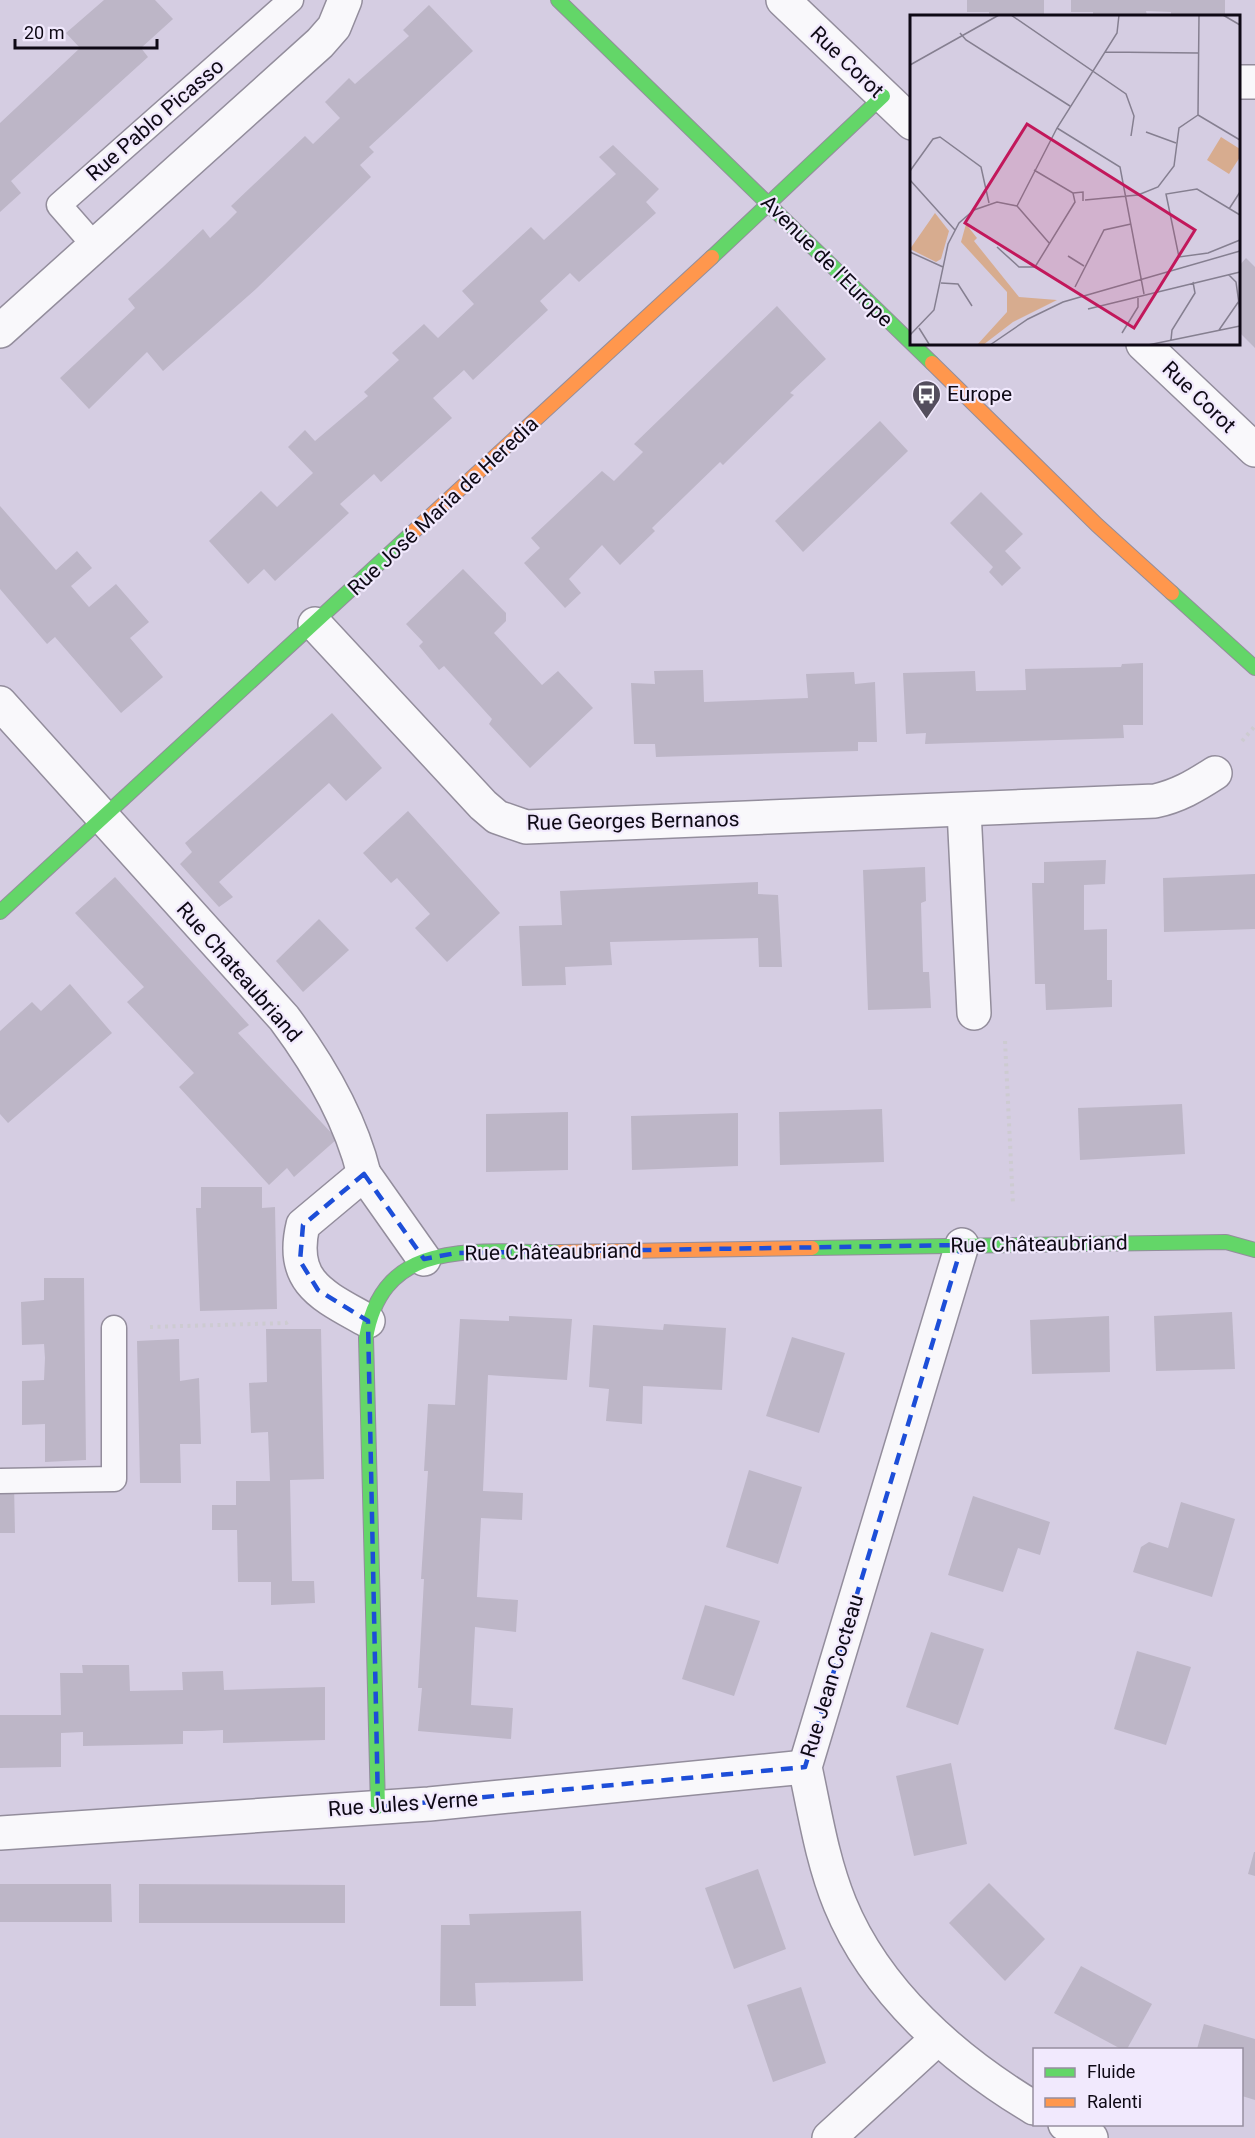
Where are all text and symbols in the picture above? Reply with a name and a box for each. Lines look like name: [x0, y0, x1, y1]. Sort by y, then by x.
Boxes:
scale bar: [15, 12, 158, 50]
inset map: [910, 15, 1240, 345]
street label: Rue Corot: [805, 21, 889, 103]
text: 20 m: [24, 22, 64, 43]
street label: Rue Pablo Picasso: [81, 54, 229, 186]
street label: Avenue de l'Europe: [756, 190, 898, 332]
street label: Rue Corot: [1157, 356, 1241, 438]
bus stop icon: Europe: [910, 378, 942, 420]
place label: Europe: [947, 382, 1012, 406]
street label: Rue José Maria de Heredia: [343, 412, 543, 600]
street label: Rue Georges Bernanos: [526, 807, 740, 835]
street label: Rue Chateaubriand: [172, 897, 306, 1047]
street label: Rue Châteaubriand: [950, 1230, 1128, 1258]
street label: Rue Châteaubriand: [464, 1238, 642, 1266]
street label: Rue Jean Cocteau: [796, 1591, 868, 1761]
street label: Rue Jules Verne: [327, 1787, 479, 1821]
legend: [1033, 2048, 1243, 2126]
text: Fluide: [1087, 2061, 1135, 2082]
text: Ralenti: [1087, 2091, 1142, 2112]

